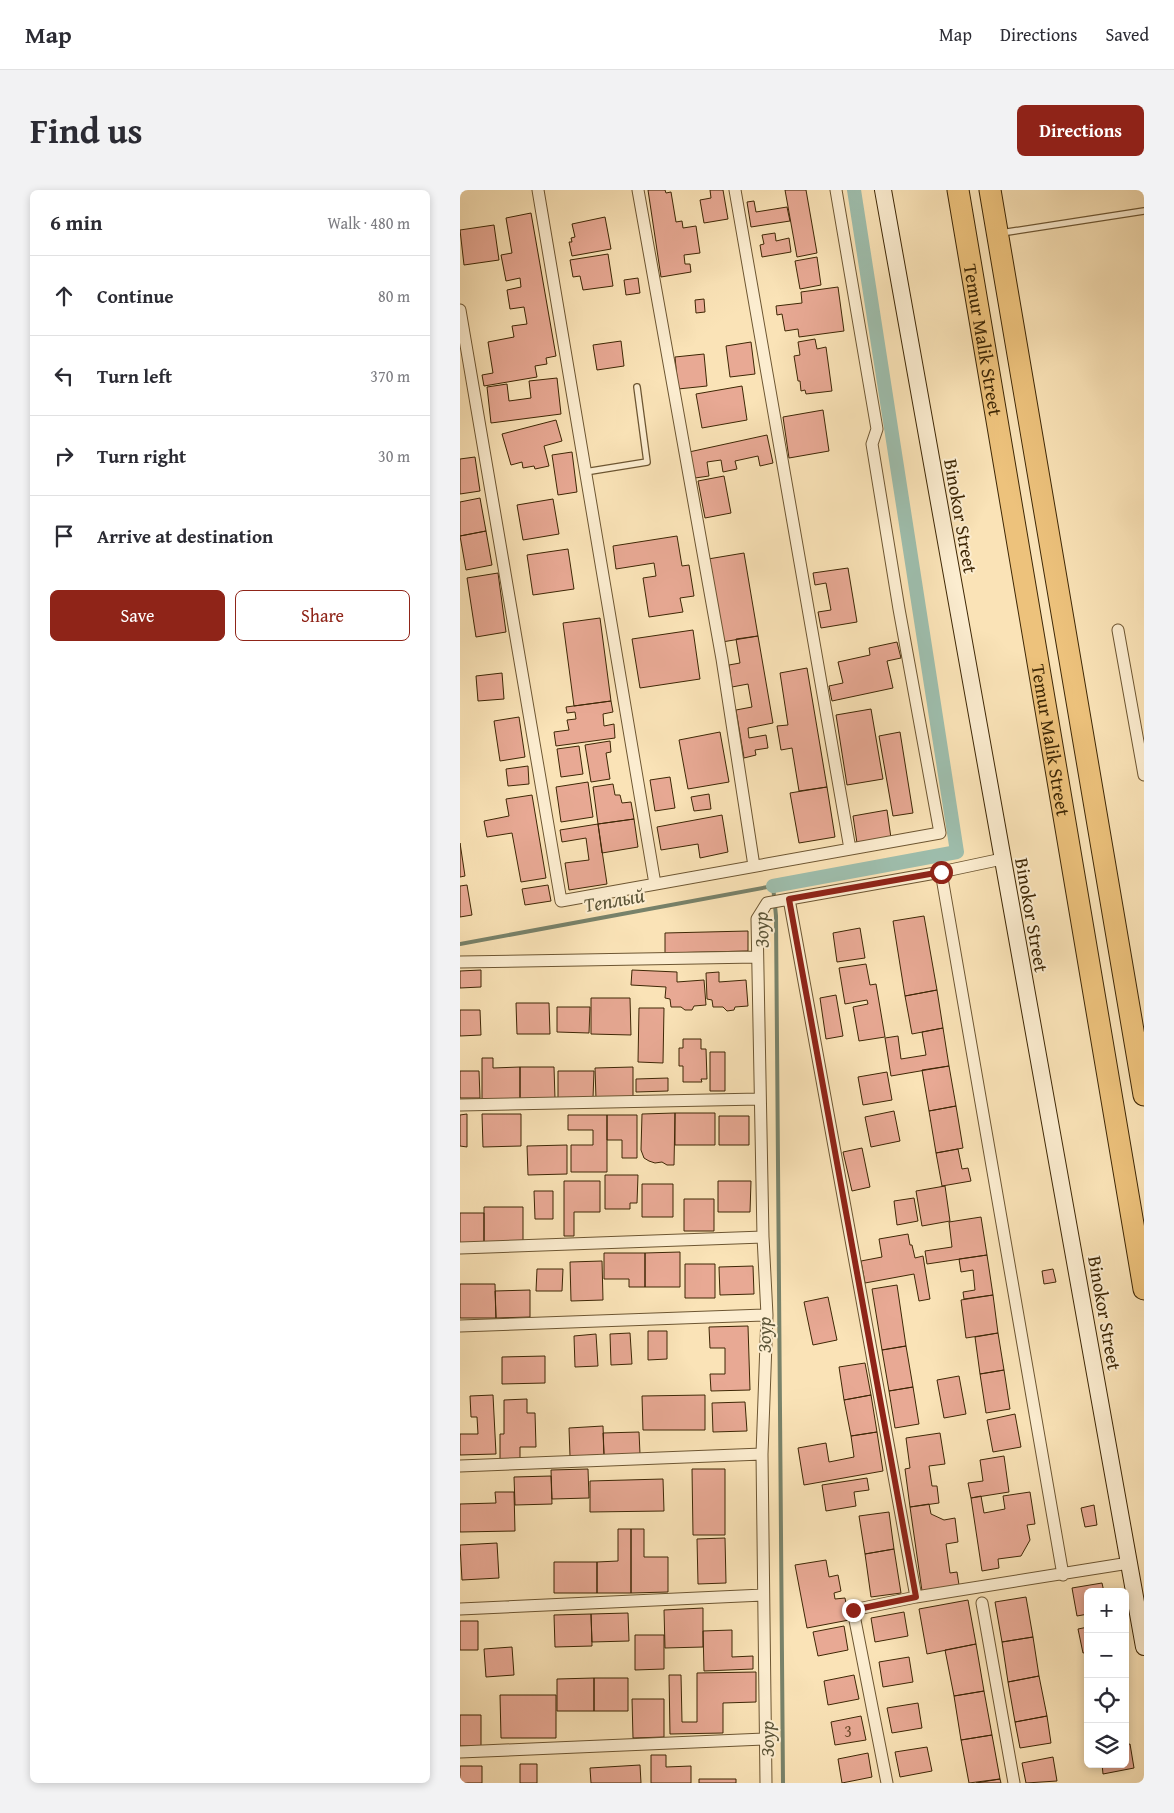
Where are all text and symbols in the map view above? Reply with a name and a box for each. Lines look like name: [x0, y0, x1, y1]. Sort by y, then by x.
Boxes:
text: Map: [25, 17, 72, 52]
text: Map: [939, 21, 972, 48]
text: Directions: [1000, 21, 1077, 48]
text: Saved: [1105, 21, 1149, 48]
text: Find us: [30, 105, 143, 156]
button: Directions: [1017, 105, 1144, 156]
text: 6 min: [50, 207, 102, 238]
text: Walk · 480 m: [327, 211, 410, 235]
street label: Temur Malik Street: [957, 262, 1010, 418]
icon: ahead: [50, 282, 78, 310]
text: Continue: [97, 282, 174, 310]
text: 80 m: [378, 284, 410, 308]
icon: left: [50, 362, 78, 390]
text: Turn left: [97, 362, 172, 390]
text: 370 m: [370, 364, 410, 388]
icon: right: [50, 442, 78, 470]
text: Turn right: [97, 442, 186, 470]
text: 30 m: [378, 444, 410, 468]
street label: Binokor Street: [937, 457, 985, 576]
icon: arrive: [50, 522, 78, 550]
text: Arrive at destination: [97, 522, 273, 550]
button: Save: [50, 590, 225, 641]
button: Share: [235, 590, 410, 641]
street label: Temur Malik Street: [1024, 662, 1078, 819]
street label: Binokor Street: [1008, 856, 1056, 975]
route start: [930, 861, 953, 884]
water label: Теплый: [581, 880, 647, 919]
water label: Зоур: [745, 911, 776, 949]
street label: Binokor Street: [1081, 1254, 1129, 1373]
water label: Зоур: [749, 1317, 778, 1353]
map controls: [1084, 1588, 1129, 1768]
button: +: [1084, 1588, 1129, 1633]
route end: [842, 1599, 865, 1622]
button: −: [1084, 1633, 1129, 1678]
button: locate: [1084, 1678, 1129, 1723]
house number: 3: [844, 1719, 852, 1743]
water label: Зоур: [752, 1721, 781, 1757]
button: layers: [1084, 1723, 1129, 1768]

